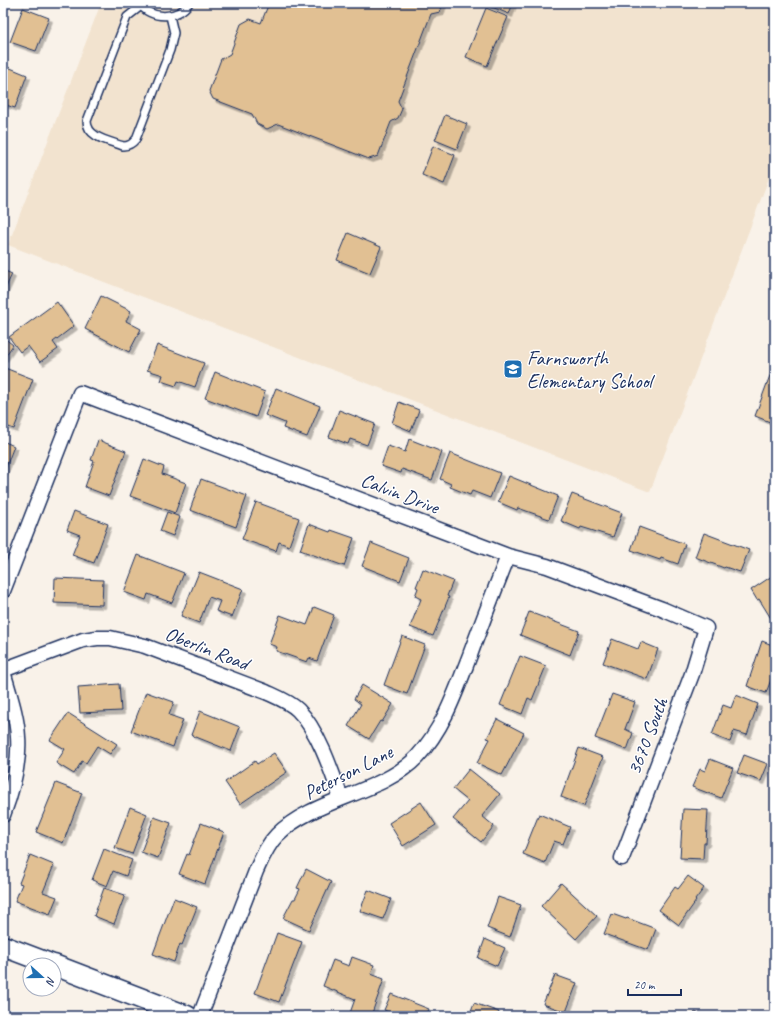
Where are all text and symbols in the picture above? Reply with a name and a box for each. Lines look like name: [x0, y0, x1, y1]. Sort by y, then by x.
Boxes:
place label: Farnsworth Elementary School: [527, 346, 655, 394]
school or university icon: Farnsworth Elementary School: [502, 358, 524, 380]
street label: Calvin Drive: [357, 467, 444, 520]
street label: Oberlin Road: [162, 621, 255, 677]
street label: 3670 South: [621, 693, 674, 778]
street label: Peterson Lane: [300, 739, 398, 805]
north arrow: [22, 957, 62, 997]
scale bar: [628, 971, 681, 997]
text: N: [43, 975, 59, 988]
text: 20 m: [634, 977, 656, 993]

